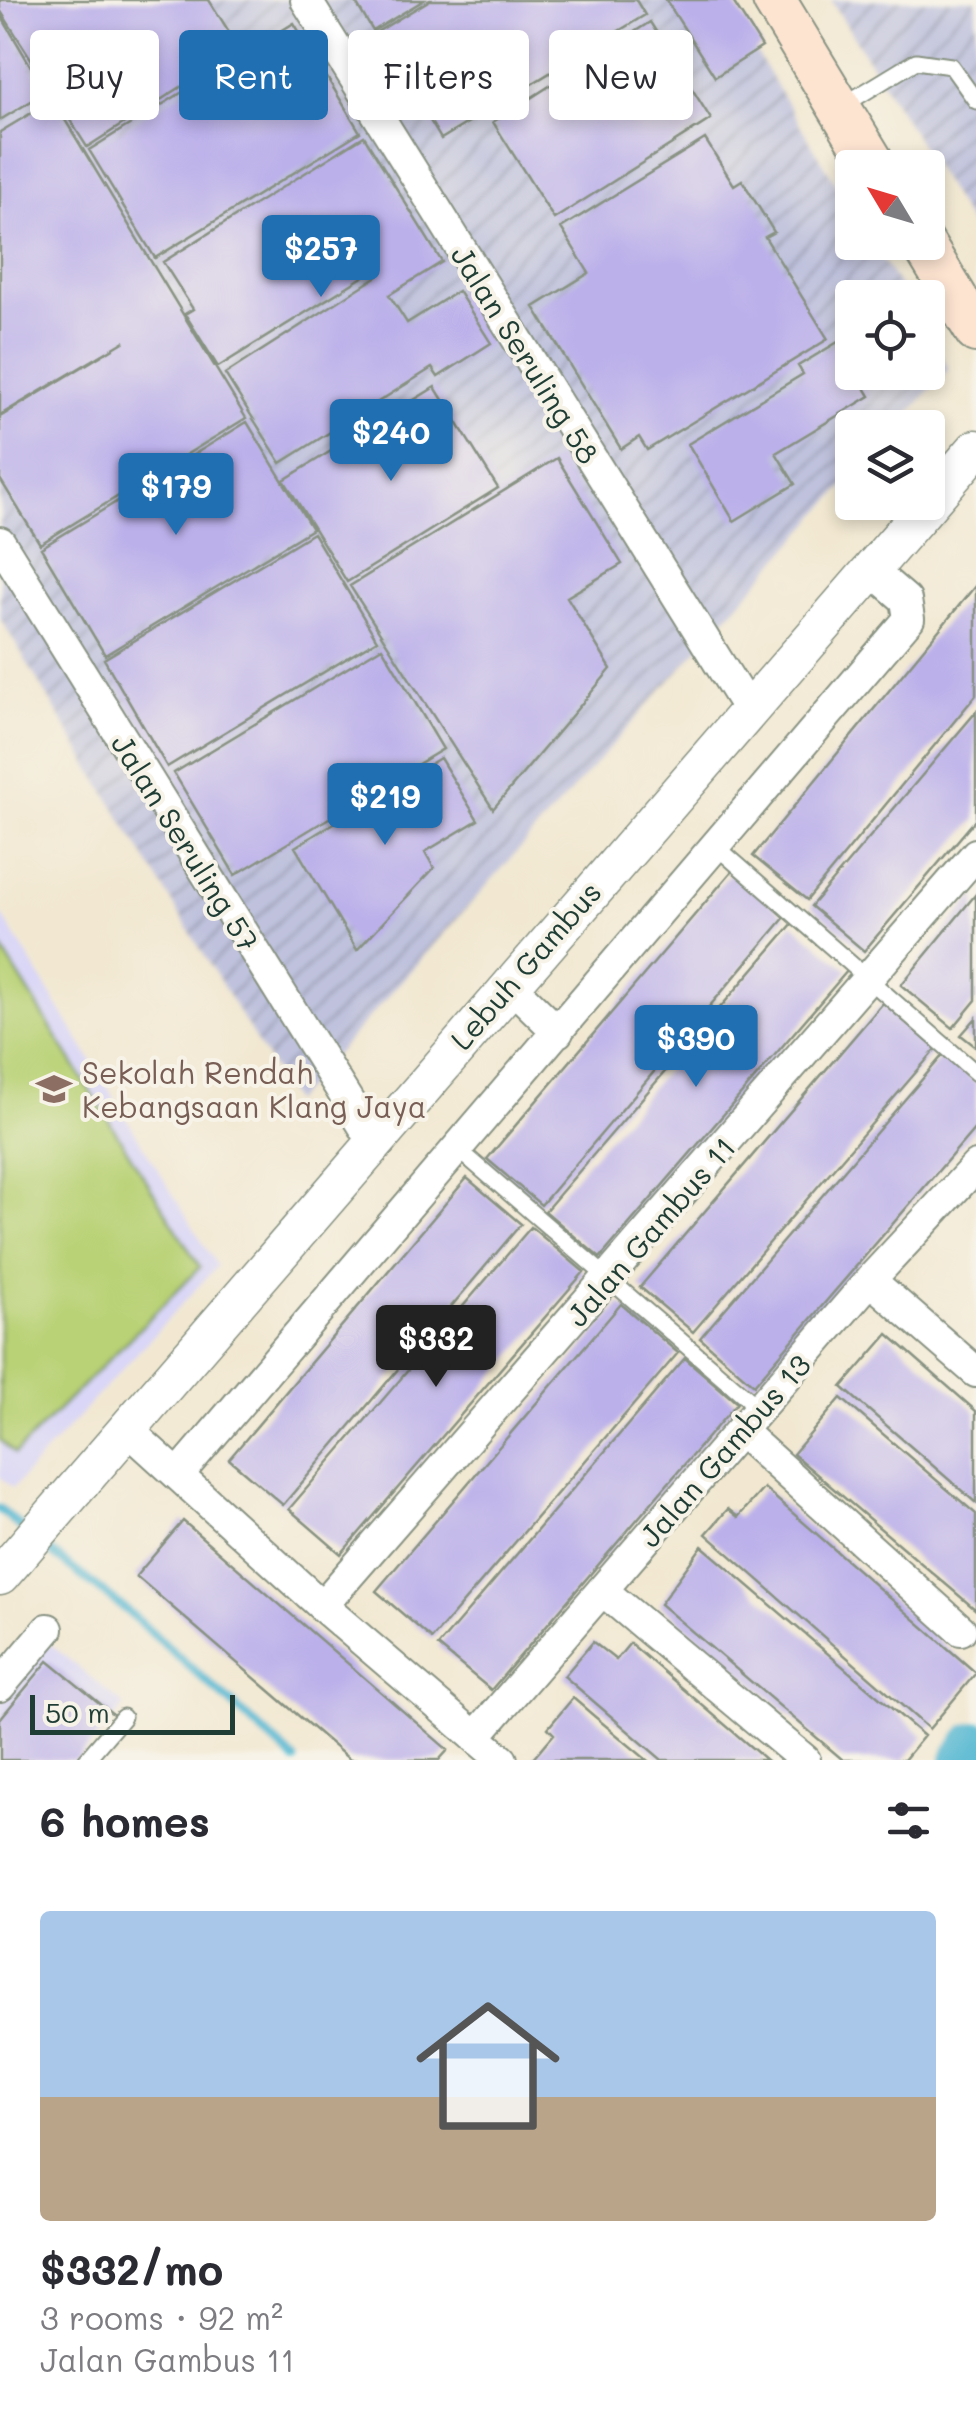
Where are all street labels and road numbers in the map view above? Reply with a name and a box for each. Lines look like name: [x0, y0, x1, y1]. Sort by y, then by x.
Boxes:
street label: Jalan Seruling 58: [443, 237, 609, 471]
street label: Jalan Seruling 57: [103, 726, 269, 958]
street label: Lebuh Gambus: [441, 872, 609, 1058]
street label: Jalan Gambus 11: [557, 1128, 743, 1334]
street label: Jalan Gambus 13: [629, 1345, 819, 1555]

